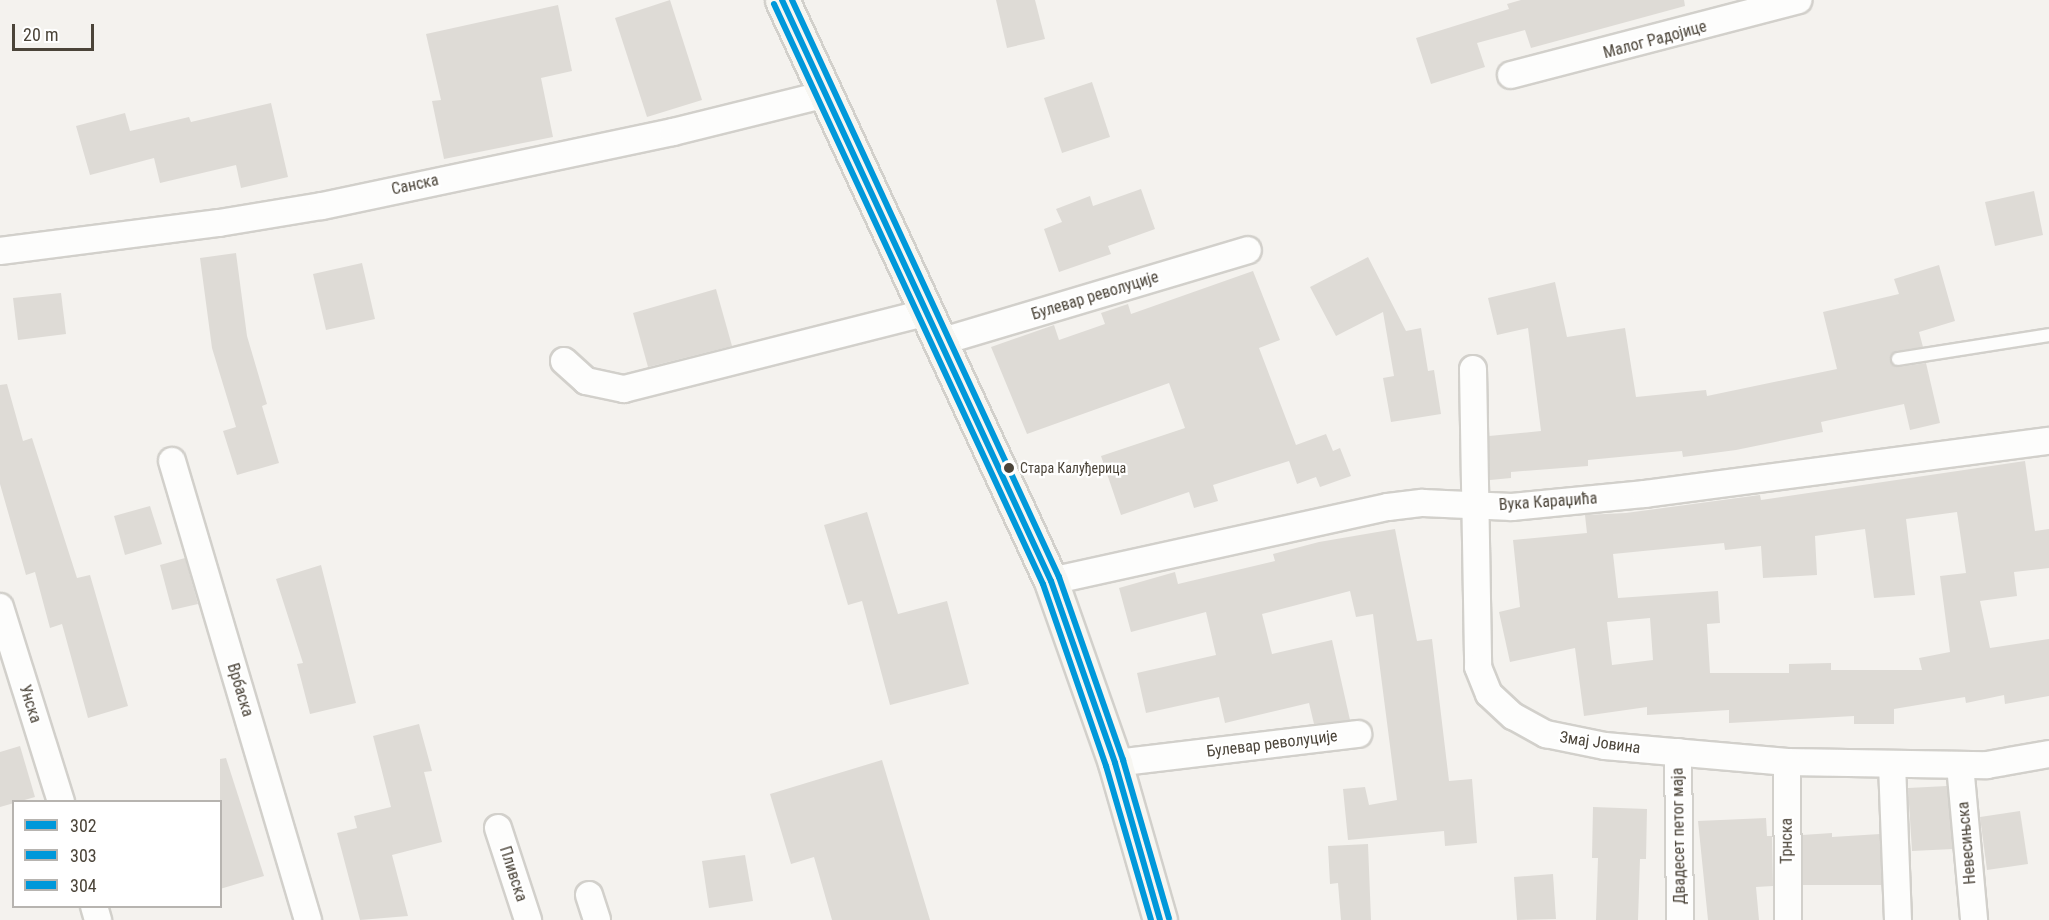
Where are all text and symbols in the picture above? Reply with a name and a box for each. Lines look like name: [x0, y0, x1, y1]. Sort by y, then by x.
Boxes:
scale bar: [15, 12, 98, 50]
street label: Малог Радојице: [1601, 17, 1709, 63]
text: 20 m: [23, 24, 58, 45]
street label: Санска: [390, 171, 440, 199]
street label: Булевар револуције: [1029, 268, 1161, 324]
place label: Стара Калуђерица: [1020, 460, 1126, 476]
marker: Стара Калуђерица: [1003, 462, 1015, 474]
street label: Вука Караџића: [1498, 489, 1598, 515]
street label: Врбаска: [223, 661, 257, 719]
street label: Унска: [15, 683, 45, 725]
street label: Булевар револуције: [1205, 726, 1339, 762]
street label: Змај Јовина: [1558, 728, 1642, 758]
street label: Двадесет петог маја: [1668, 768, 1690, 904]
legend: [12, 800, 222, 908]
street label: Невесињска: [1954, 801, 1980, 885]
text: 302: [70, 815, 97, 836]
street label: Трнска: [1777, 818, 1797, 864]
street label: Пливска: [495, 844, 531, 904]
text: 303: [70, 845, 97, 866]
text: 304: [70, 875, 97, 896]

